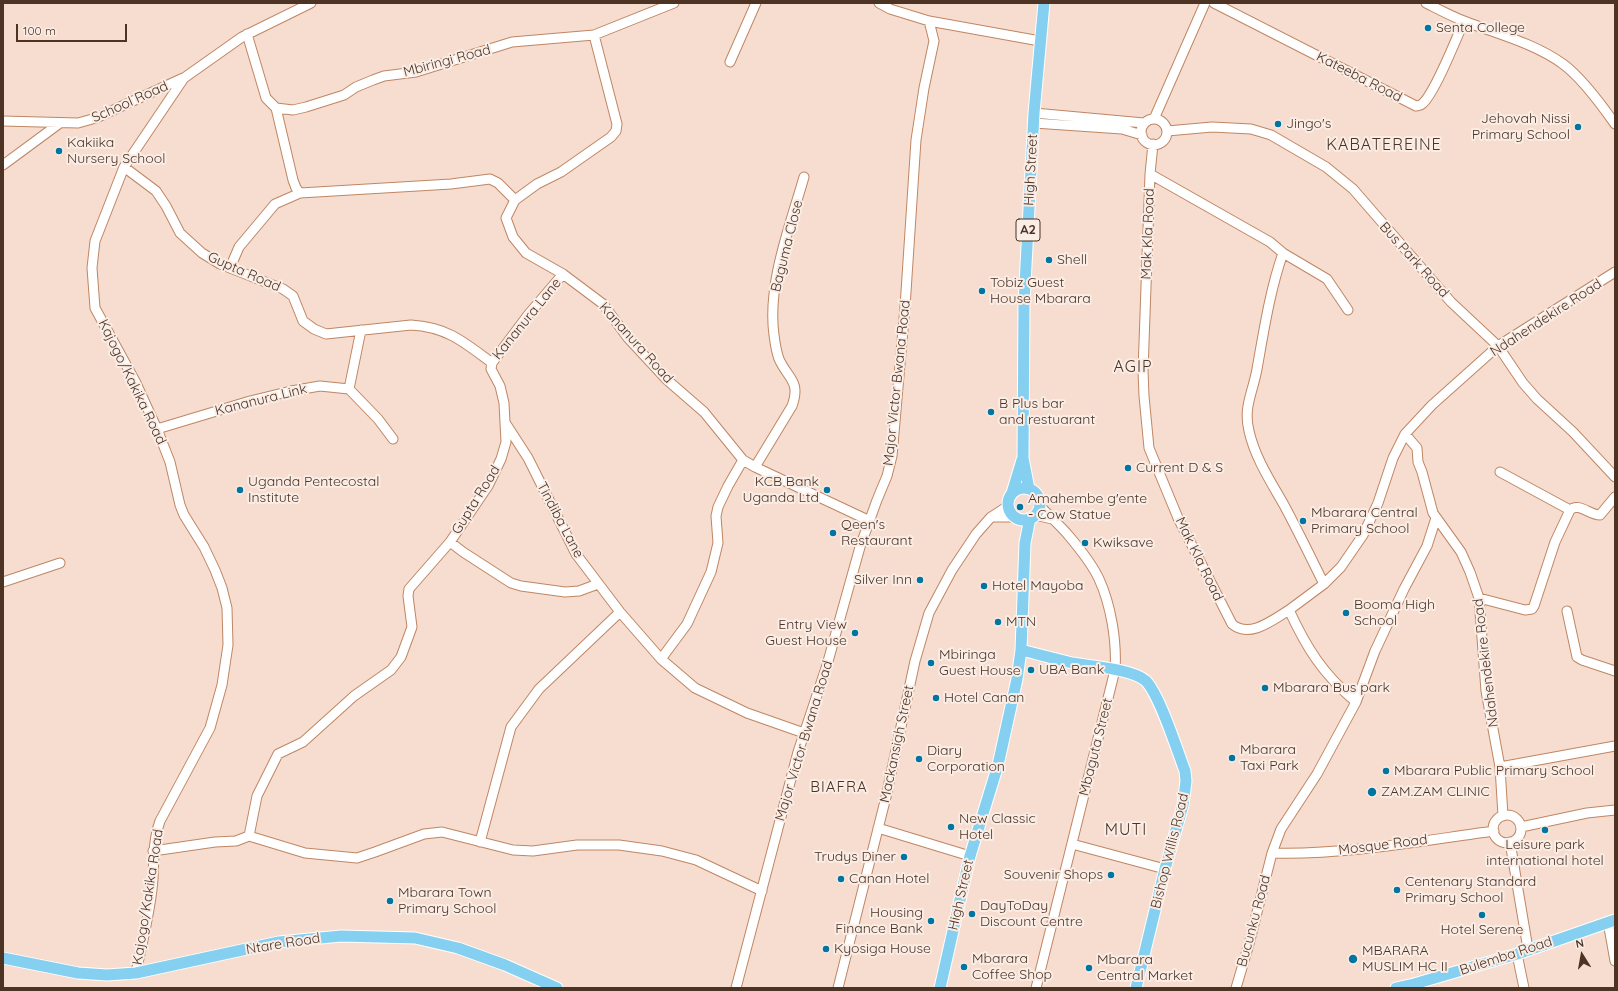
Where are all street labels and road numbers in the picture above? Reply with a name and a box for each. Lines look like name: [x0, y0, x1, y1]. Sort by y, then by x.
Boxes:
street label: Mbiringi Road: [401, 41, 493, 81]
street label: Kateeba Road: [1313, 48, 1405, 106]
street label: School Road: [89, 78, 171, 126]
street label: High Street: [1021, 134, 1041, 206]
street label: Mak Kla Road: [1138, 188, 1158, 280]
street label: Baguma Close: [767, 198, 807, 294]
road number: A2: [1016, 219, 1040, 241]
street label: Bus Park Road: [1376, 219, 1452, 301]
street label: Gupta Road: [205, 248, 283, 296]
street label: Kananura Lane: [489, 275, 565, 363]
street label: Ndahendekire Road: [1487, 276, 1605, 360]
street label: Kananura Road: [595, 299, 677, 387]
street label: Major Victor Bwana Road: [880, 299, 914, 467]
street label: Kajogo/Kakika Road: [94, 317, 170, 447]
street label: Kananura Link: [213, 380, 309, 420]
street label: Gupta Road: [448, 462, 504, 538]
street label: Tindiba Lane: [533, 479, 587, 561]
street label: Mak Kla Road: [1171, 514, 1227, 604]
street label: Ndahendekire Road: [1470, 598, 1502, 728]
street label: Major Victor Bwana Road: [772, 659, 836, 823]
street label: Mackansigh Street: [876, 684, 918, 804]
street label: Mbaguta Street: [1076, 696, 1116, 798]
street label: Bishop Willis Road: [1148, 791, 1192, 911]
street label: Kajogo/Kakika Road: [129, 828, 167, 966]
street label: Mosque Road: [1338, 831, 1428, 859]
street label: High Street: [945, 858, 977, 932]
street label: Bucunku Road: [1234, 873, 1274, 969]
street label: Ntare Road: [245, 930, 321, 958]
street label: Bulemba Road: [1458, 933, 1554, 979]

